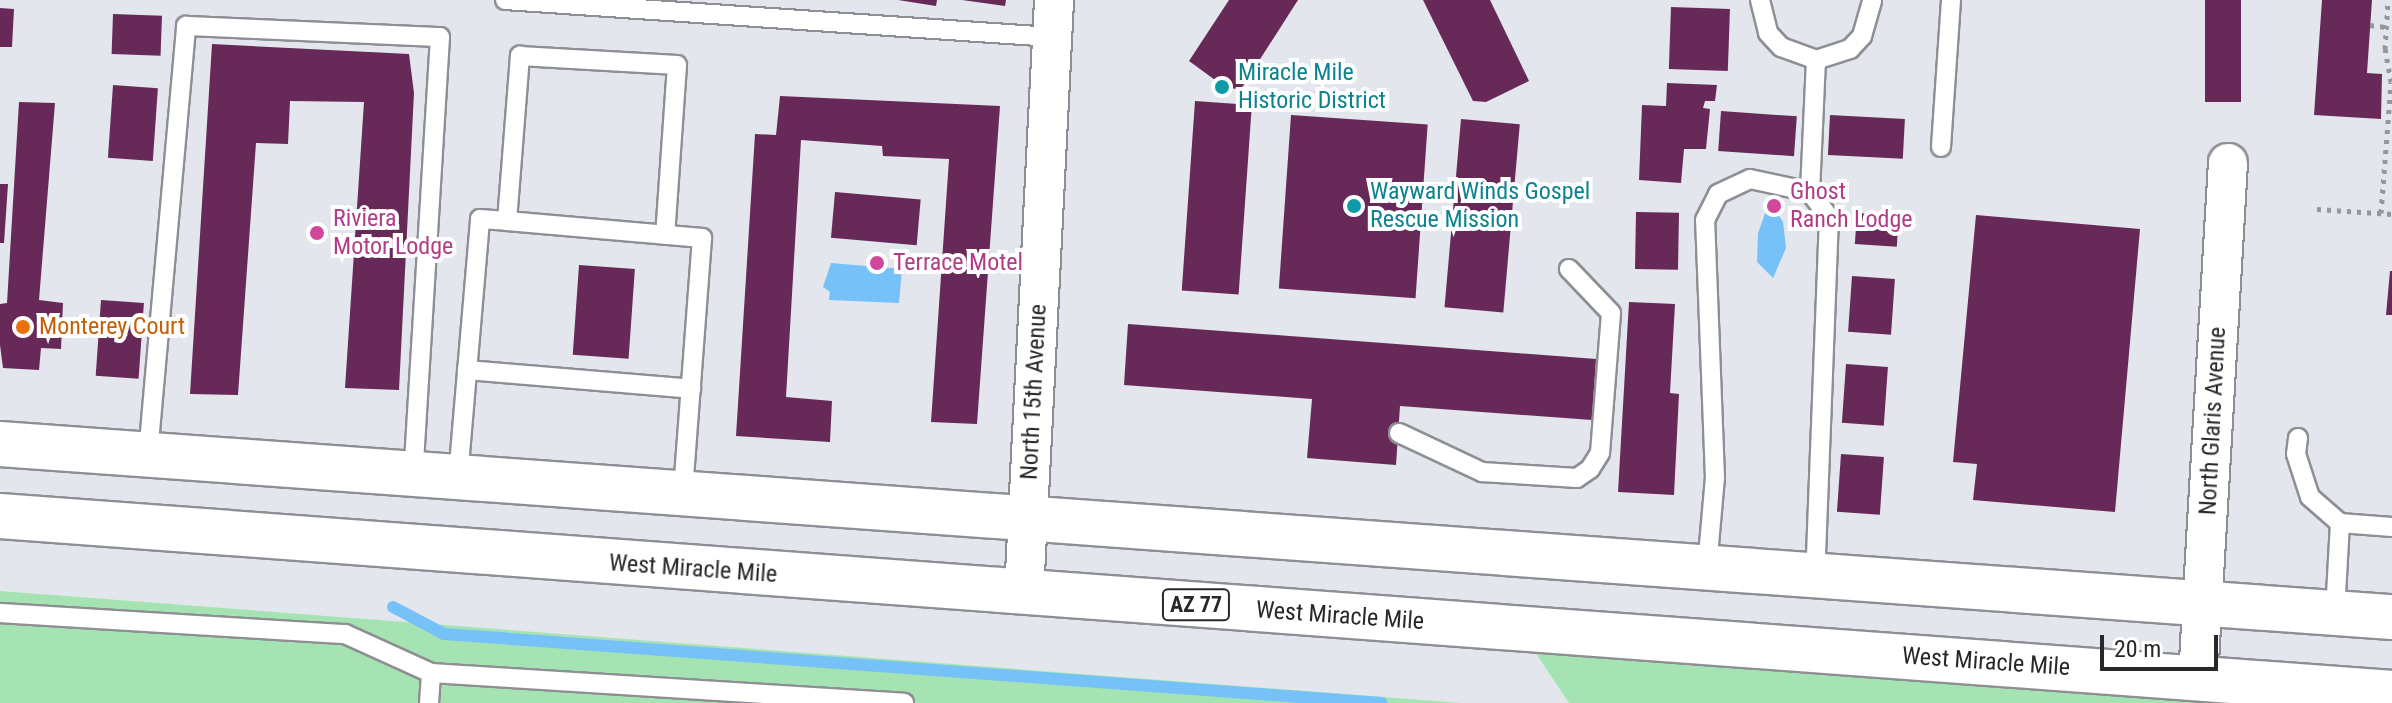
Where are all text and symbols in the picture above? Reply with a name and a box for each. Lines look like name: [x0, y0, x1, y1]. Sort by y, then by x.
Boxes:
place label: Miracle Mile Historic District: [1238, 59, 1386, 115]
marker: Miracle Mile Historic District: [1213, 78, 1231, 96]
place label: Wayward Winds Gospel Rescue Mission: [1370, 178, 1590, 234]
place label: Ghost Ranch Lodge: [1790, 178, 1912, 234]
marker: Wayward Winds Gospel Rescue Mission: [1345, 197, 1363, 215]
marker: Ghost Ranch Lodge: [1765, 197, 1783, 215]
place label: Riviera Motor Lodge: [333, 205, 453, 261]
marker: Riviera Motor Lodge: [308, 224, 326, 242]
place label: Terrace Motel: [893, 249, 1023, 277]
marker: Terrace Motel: [868, 254, 886, 272]
street label: North 15th Avenue: [1015, 303, 1053, 481]
place label: Monterey Court: [39, 313, 185, 341]
marker: Monterey Court: [14, 318, 32, 336]
street label: North Glaris Avenue: [2194, 326, 2232, 516]
street label: West Miracle Mile: [608, 549, 778, 589]
road number: AZ 77: [1160, 587, 1232, 623]
street label: West Miracle Mile: [1255, 596, 1425, 636]
scale bar: [2104, 619, 2222, 669]
text: 20 m: [2114, 635, 2161, 663]
street label: West Miracle Mile: [1901, 642, 2071, 682]

